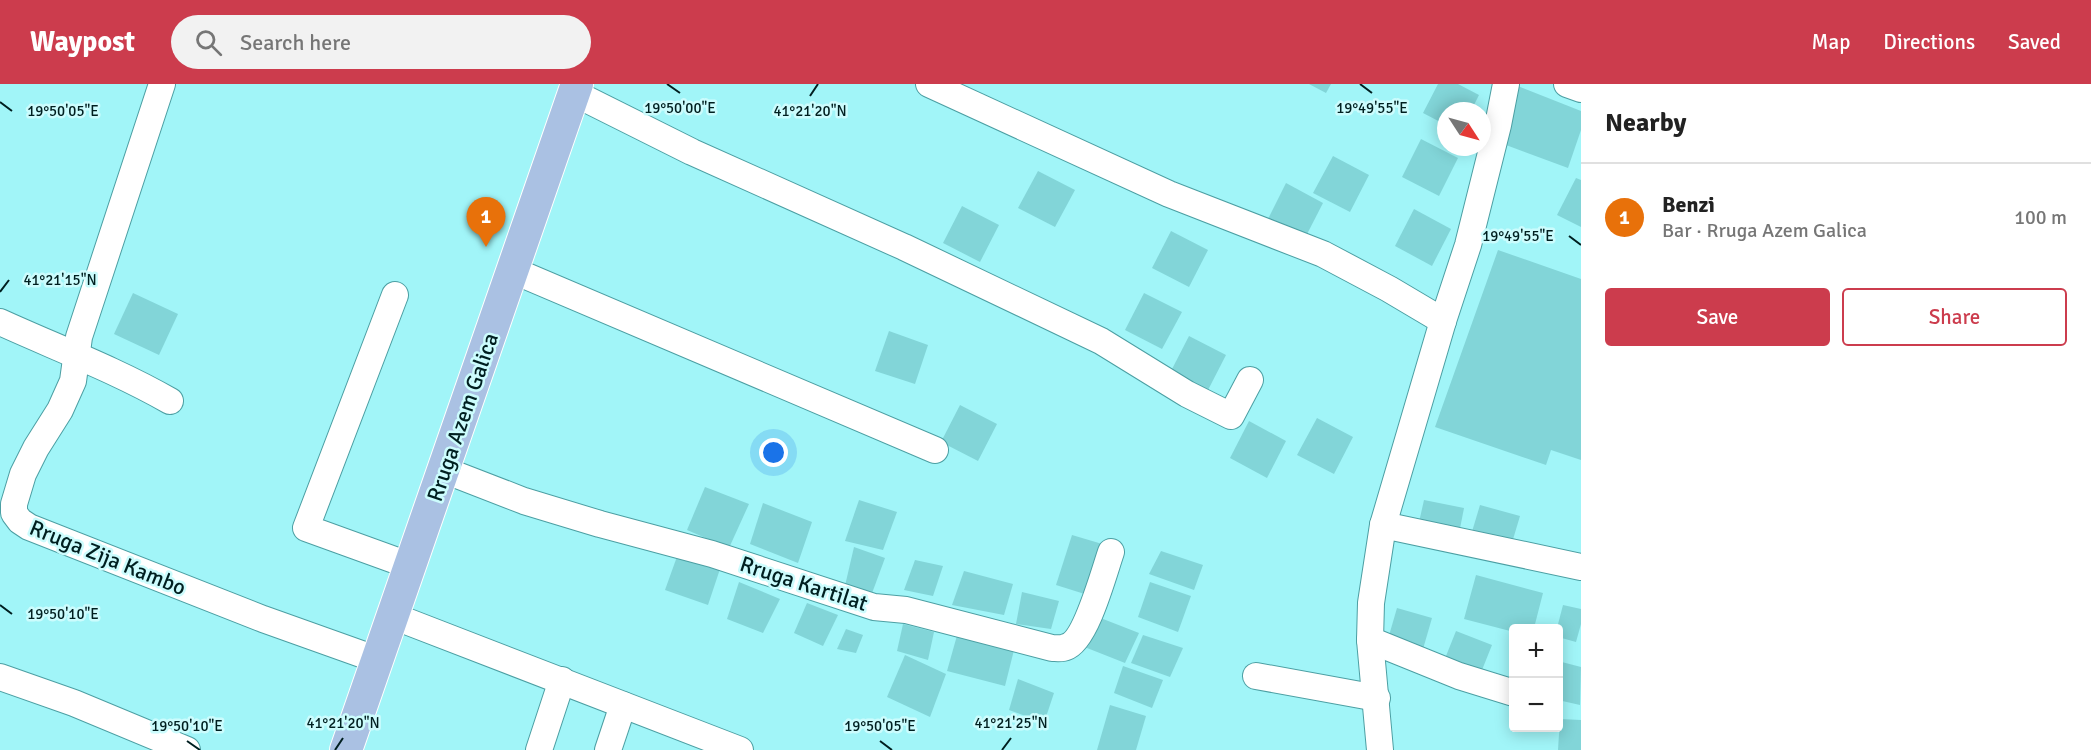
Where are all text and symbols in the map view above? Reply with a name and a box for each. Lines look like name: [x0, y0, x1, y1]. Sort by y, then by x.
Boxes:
search box: [171, 15, 591, 69]
text: Waypost: [30, 25, 135, 59]
icon: search: [192, 26, 225, 59]
text: Search here: [240, 29, 351, 56]
text: Map: [1812, 29, 1850, 55]
text: Directions: [1883, 29, 1975, 55]
text: Saved: [2008, 29, 2061, 55]
text: 19°50'00"E: [644, 99, 716, 117]
text: 19°49'55"E: [1336, 99, 1408, 117]
text: 19°50'05"E: [27, 102, 99, 120]
text: 41°21'20"N: [773, 102, 847, 120]
north arrow: [1437, 102, 1491, 156]
text: Nearby: [1605, 107, 1686, 139]
text: Benzi: [1662, 191, 1715, 218]
pin: 1: [466, 198, 506, 247]
text: 1: [1619, 205, 1630, 230]
text: 100 m: [2014, 205, 2067, 230]
text: Bar · Rruga Azem Galica: [1662, 218, 1867, 243]
text: 19°49'55"E: [1482, 227, 1554, 245]
text: 41°21'15"N: [23, 271, 97, 289]
button: Save: [1605, 288, 1830, 346]
button: Share: [1842, 288, 2067, 346]
street label: Rruga Azem Galica: [421, 329, 504, 505]
your location: [759, 438, 788, 467]
street label: Rruga Zija Kambo: [26, 514, 190, 601]
street label: Rruga Kartilat: [737, 550, 871, 617]
text: 19°50'10"E: [27, 605, 99, 623]
map controls: [1509, 624, 1563, 732]
button: +: [1509, 624, 1563, 678]
button: −: [1509, 678, 1563, 732]
text: 41°21'20"N: [306, 714, 380, 732]
text: 41°21'25"N: [974, 714, 1048, 732]
text: 19°50'10"E: [151, 717, 223, 735]
text: 19°50'05"E: [844, 717, 916, 735]

